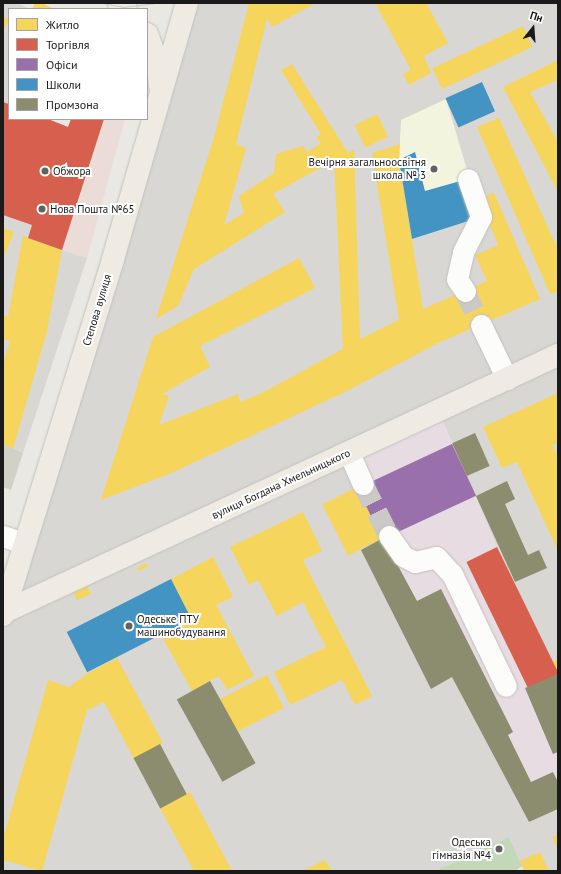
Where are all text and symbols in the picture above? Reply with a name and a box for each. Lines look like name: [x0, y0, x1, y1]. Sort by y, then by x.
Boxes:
legend: [8, 8, 148, 120]
north arrow: [513, 8, 553, 48]
text: Пн: [528, 8, 545, 25]
text: Житло: [46, 17, 79, 32]
text: Торгівля: [46, 37, 89, 52]
text: Офіси: [46, 57, 78, 72]
text: Школи: [46, 77, 81, 92]
text: Промзона: [46, 97, 99, 112]
place label: Вечірня загальноосвітня школа № 3: [308, 156, 426, 182]
place label: Обжора: [53, 164, 91, 178]
marker: Вечірня загальноосвітня школа № 3: [429, 164, 439, 174]
marker: Обжора: [40, 166, 50, 176]
place label: Нова Пошта №65: [50, 202, 134, 216]
marker: Нова Пошта №65: [37, 204, 47, 214]
street label: Степова вулиця: [80, 273, 114, 347]
street label: вулиця Богдана Хмельницького: [210, 446, 352, 522]
place label: Одеське ПТУ машинобудування: [137, 613, 225, 639]
marker: Одеське ПТУ машинобудування: [124, 621, 134, 631]
place label: Одеська гімназія №4: [432, 836, 491, 862]
marker: Одеська гімназія №4: [494, 844, 504, 854]

